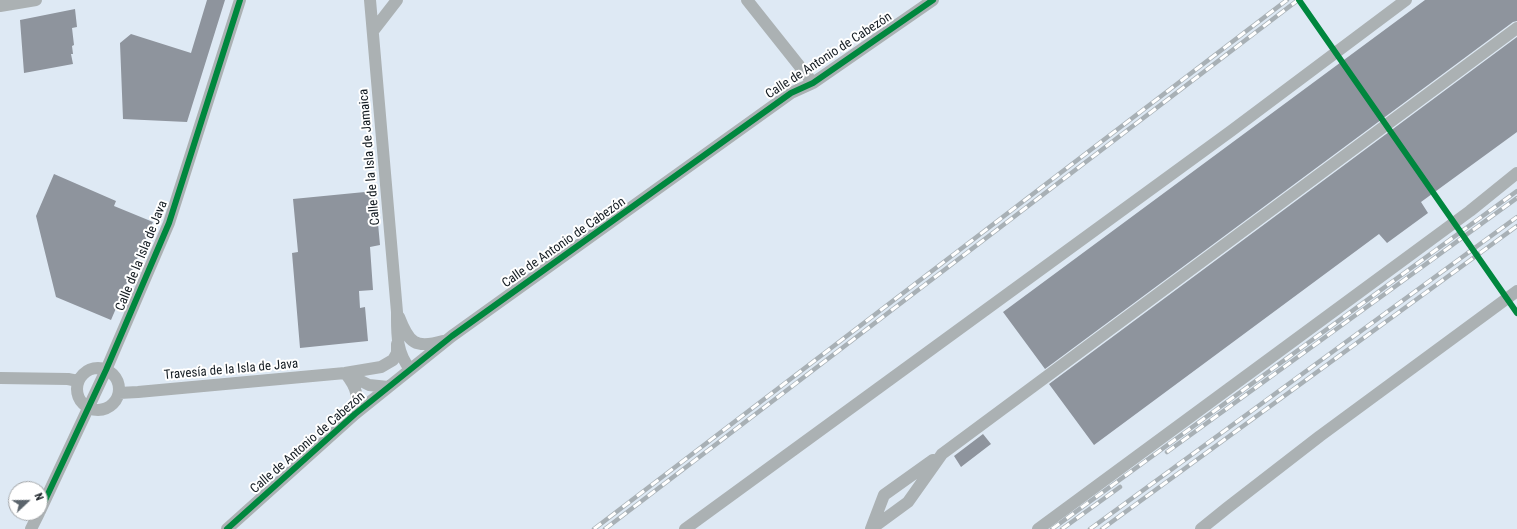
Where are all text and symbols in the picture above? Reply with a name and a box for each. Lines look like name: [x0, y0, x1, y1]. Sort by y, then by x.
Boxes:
street label: Calle de Antonio de Cabezón: [763, 9, 895, 103]
street label: Calle de la Isla de Jamaica: [356, 88, 384, 226]
street label: Calle de Antonio de Cabezón: [499, 194, 629, 292]
street label: Calle de la Isla de Java: [113, 199, 171, 313]
street label: Travesía de la Isla de Java: [163, 356, 299, 384]
street label: Calle de Antonio de Cabezón: [247, 389, 369, 497]
north arrow: [8, 481, 48, 521]
text: N: [31, 491, 46, 502]

